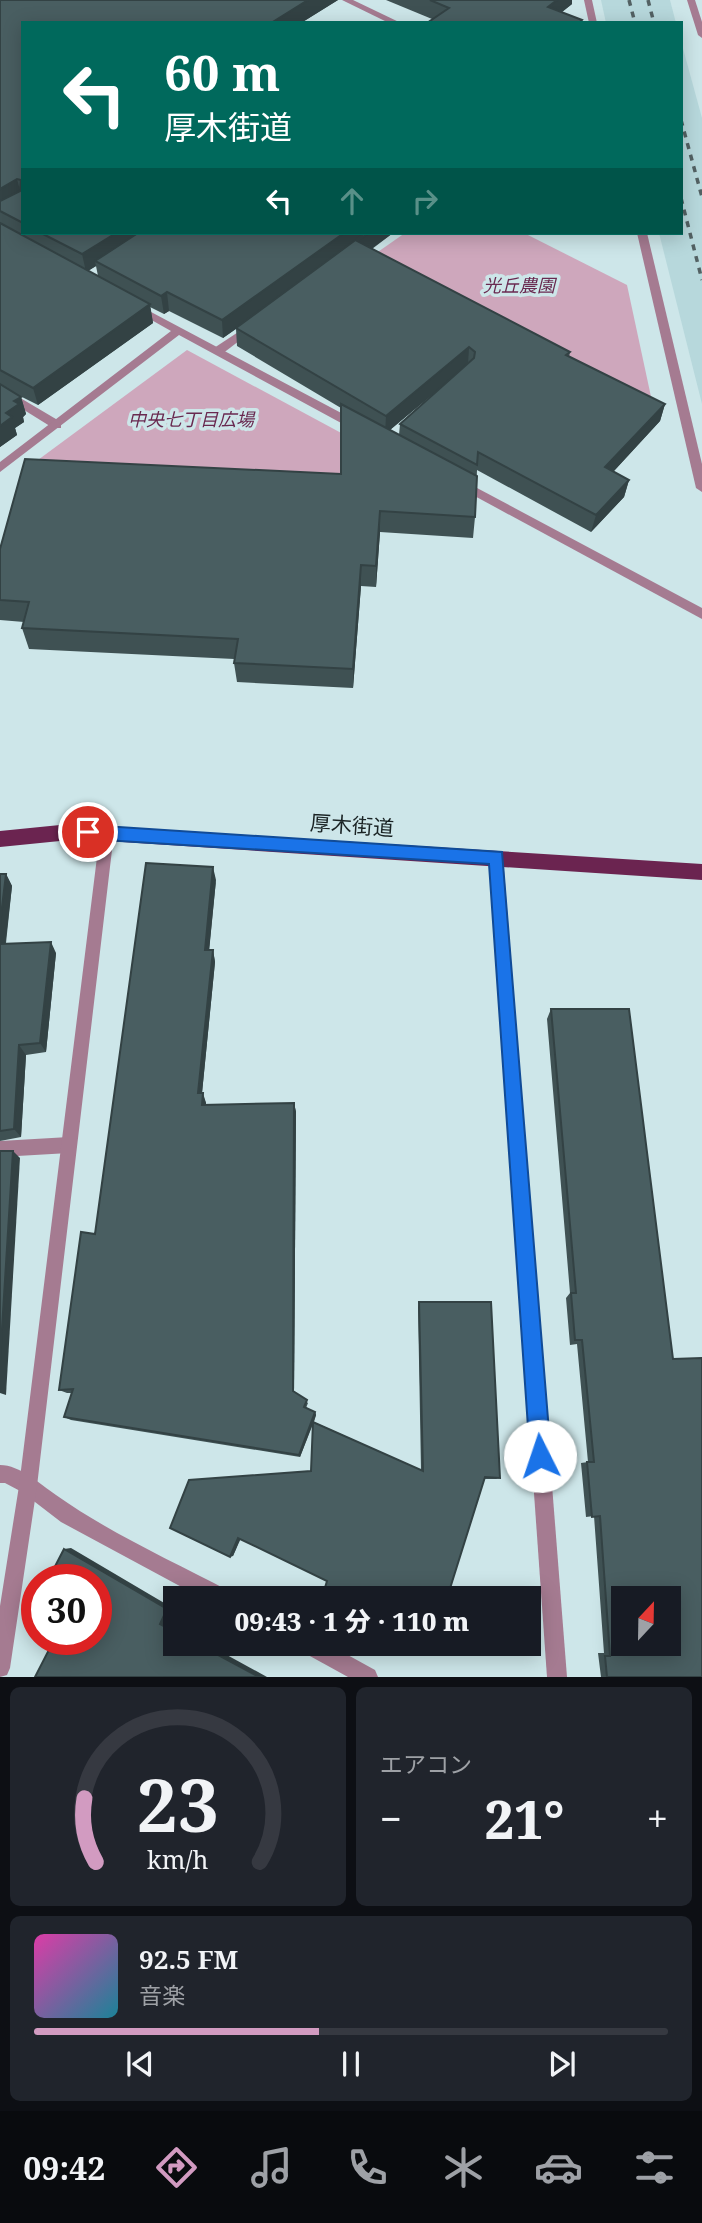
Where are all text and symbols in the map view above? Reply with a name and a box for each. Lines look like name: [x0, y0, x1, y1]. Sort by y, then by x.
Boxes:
text: 60 m: [164, 39, 280, 105]
icon: left: [49, 49, 140, 140]
text: 厚木街道: [164, 105, 292, 148]
icon: left: [260, 182, 298, 220]
icon: ahead: [333, 182, 371, 220]
icon: right: [406, 182, 444, 220]
park label: 光丘農園: [483, 273, 558, 297]
park label: 中央七丁目広場: [128, 407, 256, 431]
pin: [58, 802, 118, 862]
street label: 厚木街道: [309, 808, 395, 842]
icon: arrive: [69, 813, 107, 851]
position arrow: [503, 1419, 577, 1493]
speed limit sign: 30: [21, 1564, 112, 1655]
north arrow: [611, 1586, 681, 1656]
map controls: [611, 1586, 681, 1656]
text: 09:43 · 1 分 · 110 m: [235, 1603, 469, 1639]
text: エアコン: [380, 1748, 472, 1780]
text: 23: [137, 1755, 219, 1854]
text: 21°: [484, 1783, 564, 1854]
text: −: [380, 1792, 402, 1844]
text: +: [647, 1792, 668, 1844]
text: km/h: [147, 1842, 209, 1876]
text: 92.5 FM: [139, 1941, 238, 1977]
text: 音楽: [139, 1979, 185, 2011]
icon: previous: [121, 2045, 159, 2083]
icon: pause: [332, 2045, 370, 2083]
icon: next: [543, 2045, 581, 2083]
icon: directions: [152, 2143, 201, 2192]
icon: music: [247, 2143, 296, 2192]
icon: phone: [343, 2143, 392, 2192]
icon: climate: [439, 2143, 488, 2192]
icon: car: [534, 2143, 583, 2192]
icon: filters: [630, 2143, 679, 2192]
text: 09:42: [23, 2146, 105, 2189]

